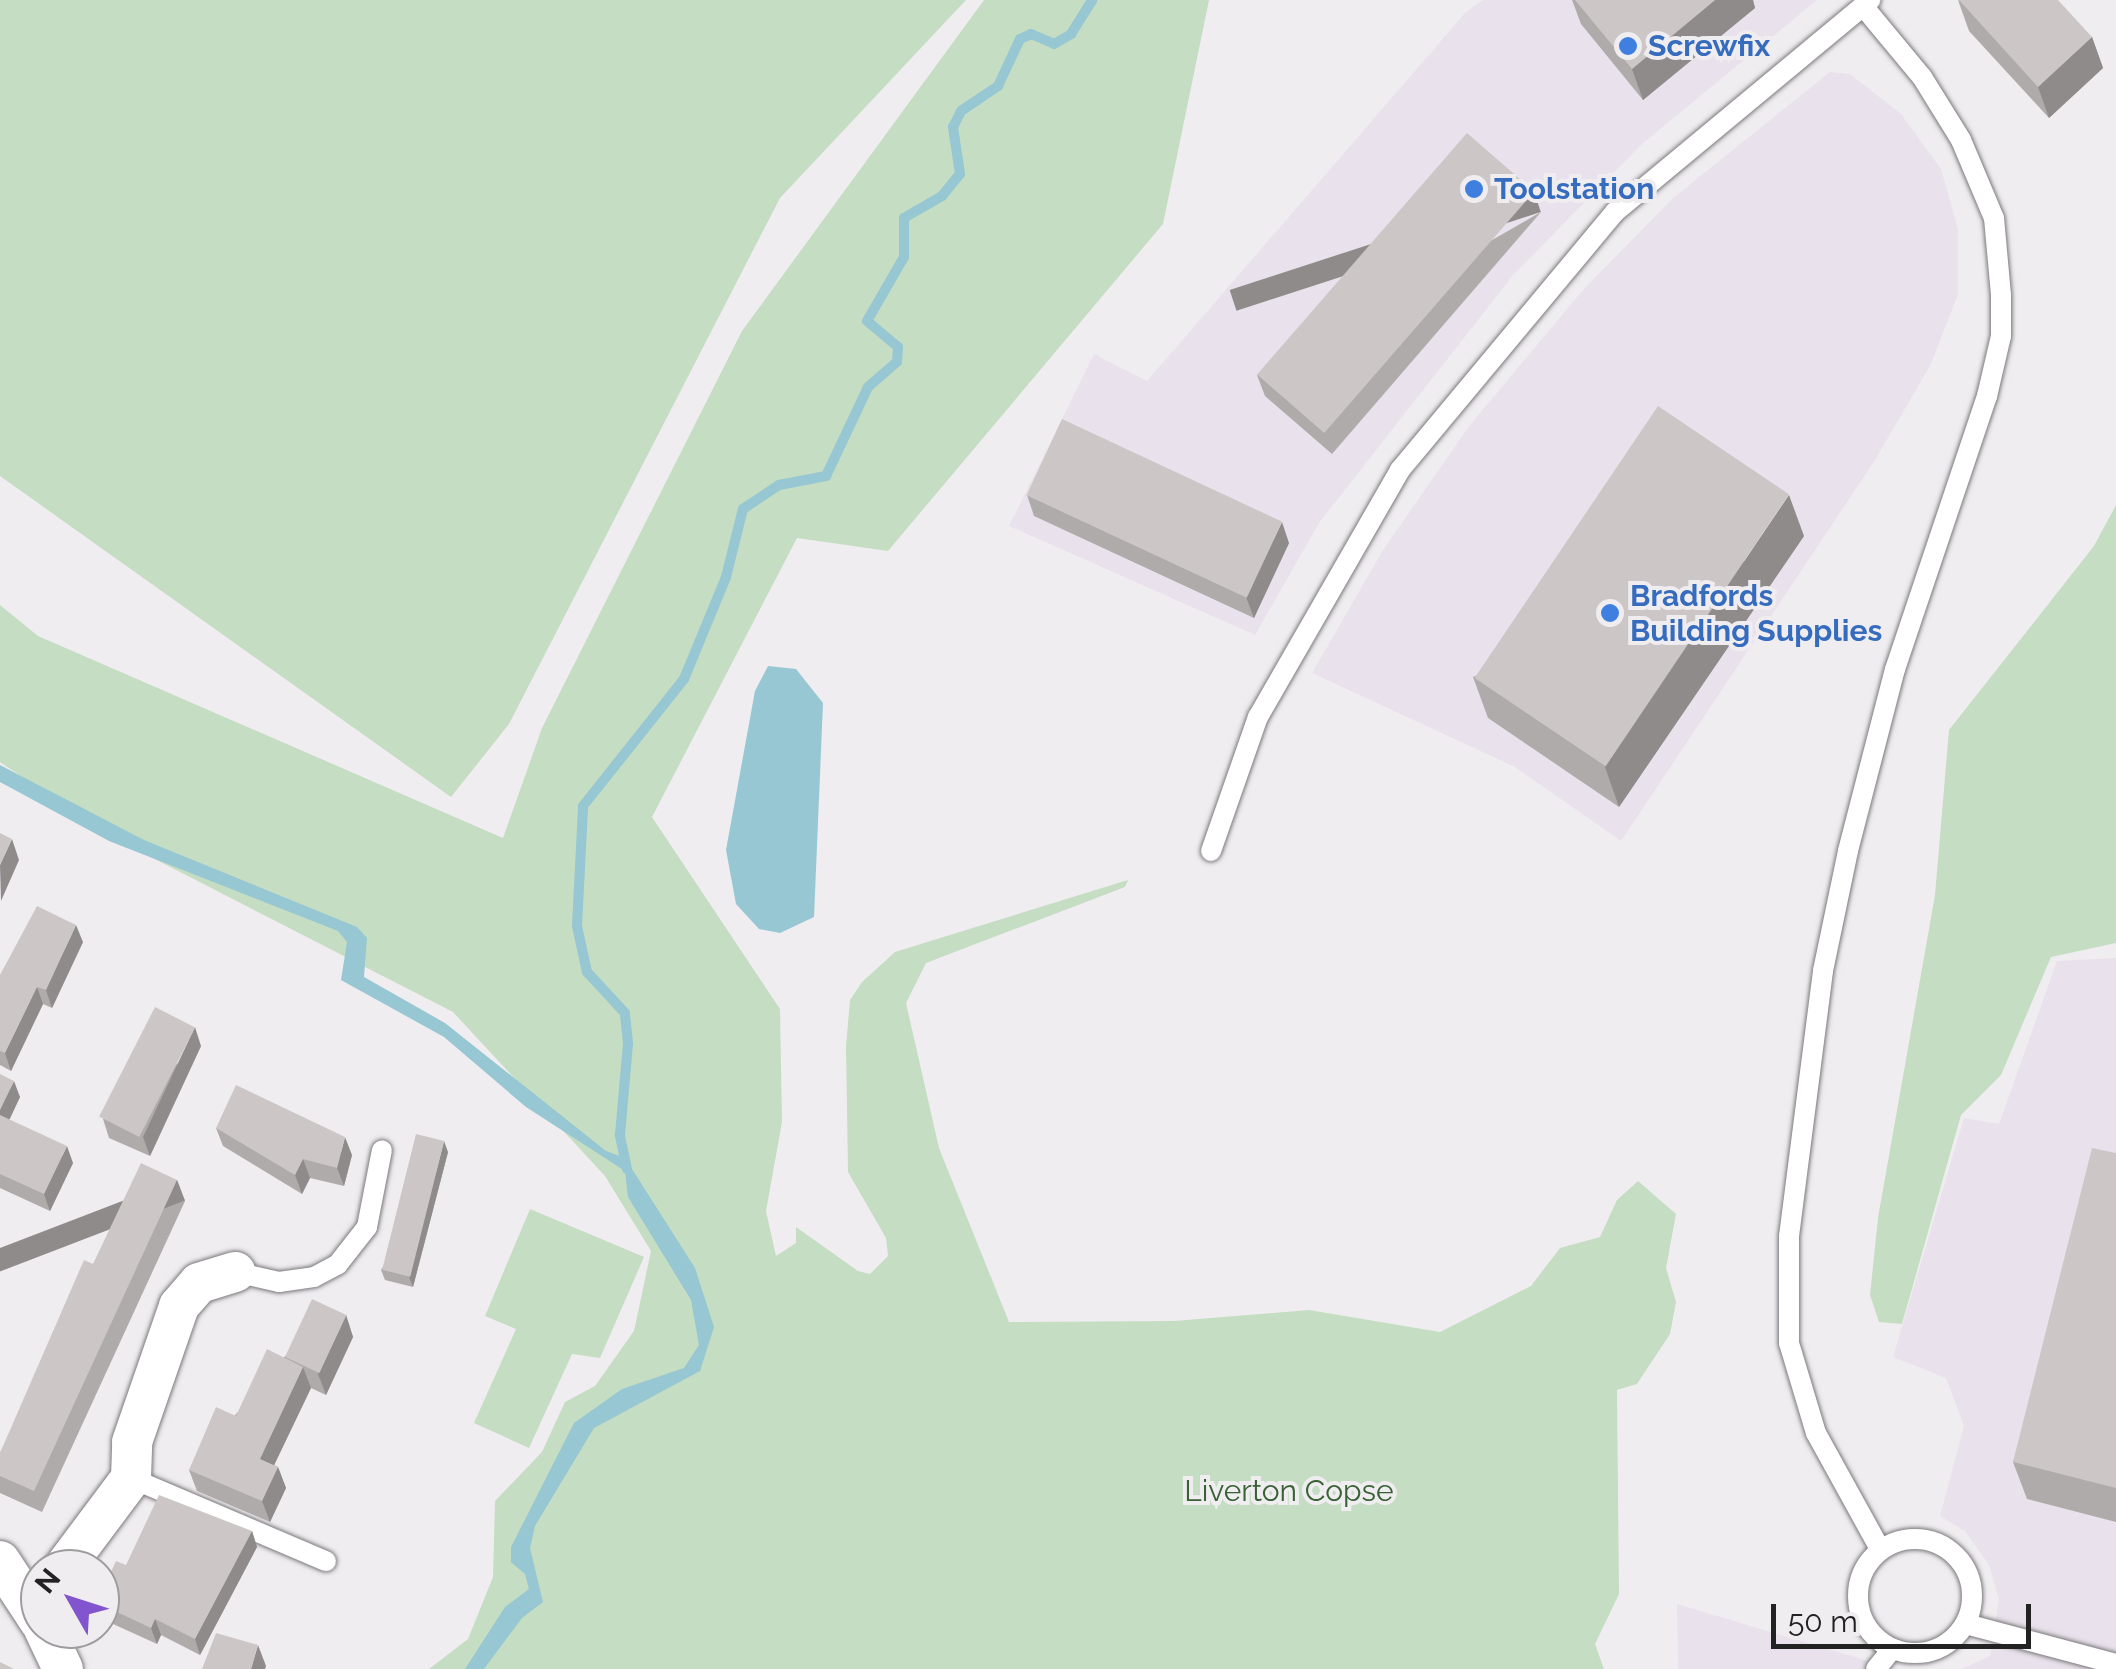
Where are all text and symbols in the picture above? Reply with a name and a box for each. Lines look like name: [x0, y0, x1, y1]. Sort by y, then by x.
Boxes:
place label: Screwfix: [1648, 28, 1770, 64]
marker: Screwfix: [1617, 35, 1639, 57]
place label: Toolstation: [1494, 171, 1654, 207]
marker: Toolstation: [1463, 178, 1485, 200]
place label: Bradfords Building Supplies: [1630, 578, 1882, 648]
marker: Bradfords Building Supplies: [1599, 602, 1621, 624]
park label: Liverton Copse: [1184, 1473, 1394, 1509]
north arrow: [20, 1549, 120, 1649]
text: N: [28, 1562, 67, 1600]
scale bar: [1776, 1584, 2036, 1646]
text: 50 m: [1788, 1604, 1858, 1639]

